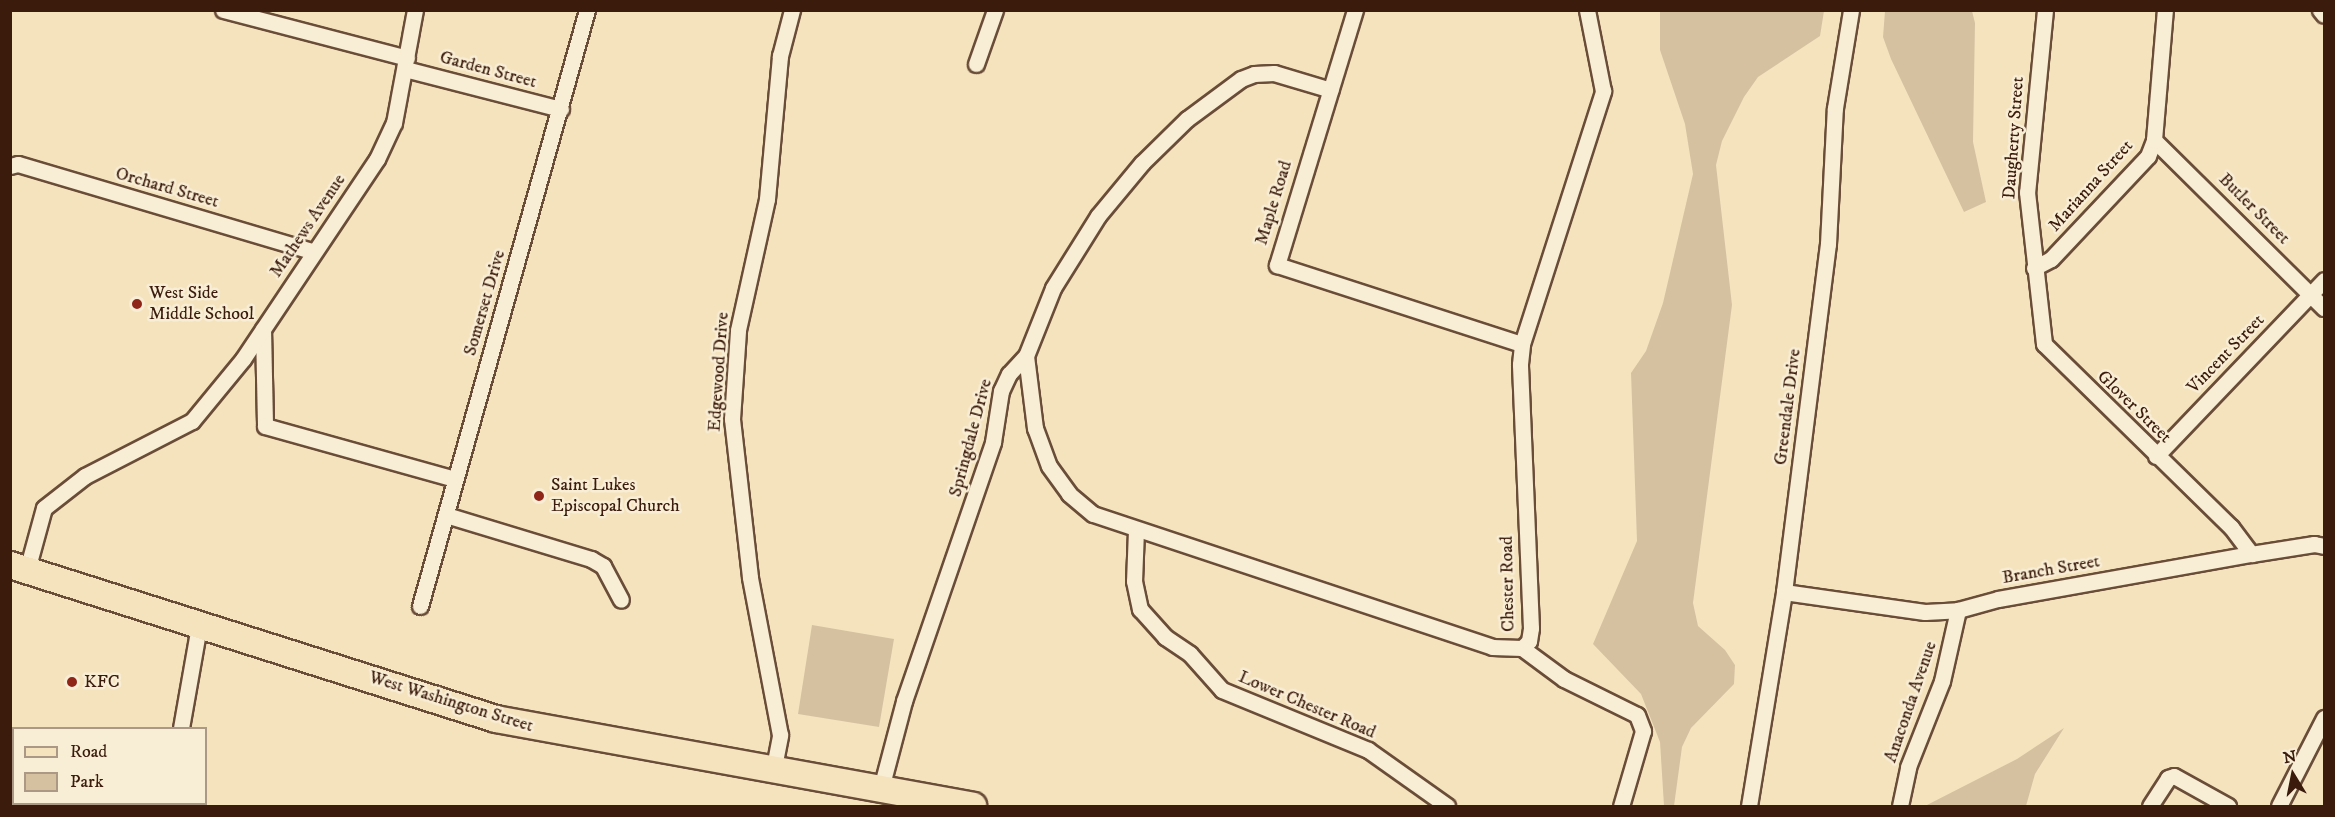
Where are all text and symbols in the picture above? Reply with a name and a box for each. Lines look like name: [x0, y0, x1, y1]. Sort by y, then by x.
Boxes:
street label: Garden Street: [437, 47, 539, 93]
street label: Daugherty Street: [1999, 76, 2029, 200]
street label: Marianna Street: [2044, 136, 2138, 236]
street label: Maple Road: [1251, 158, 1297, 248]
street label: Orchard Street: [113, 163, 221, 213]
street label: Butler Street: [2214, 169, 2294, 249]
street label: Mathews Avenue: [266, 170, 350, 282]
street label: Somerset Drive: [460, 248, 510, 358]
place label: West Side Middle School: [149, 283, 254, 326]
marker: West Side Middle School: [130, 297, 144, 311]
street label: Vincent Street: [2183, 310, 2269, 398]
street label: Edgewood Drive: [704, 311, 734, 433]
street label: Greendale Drive: [1770, 348, 1806, 466]
street label: Glover Street: [2092, 366, 2176, 448]
street label: Springdale Drive: [945, 377, 997, 499]
place label: Saint Lukes Episcopal Church: [551, 475, 680, 518]
marker: Saint Lukes Episcopal Church: [532, 489, 546, 503]
street label: Chester Road: [1496, 536, 1520, 632]
street label: Branch Street: [2001, 551, 2101, 589]
street label: Anaconda Avenue: [1880, 639, 1942, 765]
street label: Lower Chester Road: [1235, 666, 1379, 744]
street label: West Washington Street: [366, 667, 536, 737]
place label: KFC: [84, 671, 120, 693]
marker: KFC: [65, 675, 79, 689]
legend: [12, 727, 207, 805]
text: Road: [70, 741, 107, 763]
north arrow: [2263, 745, 2323, 805]
text: N: [2282, 746, 2298, 768]
text: Park: [70, 771, 104, 793]

